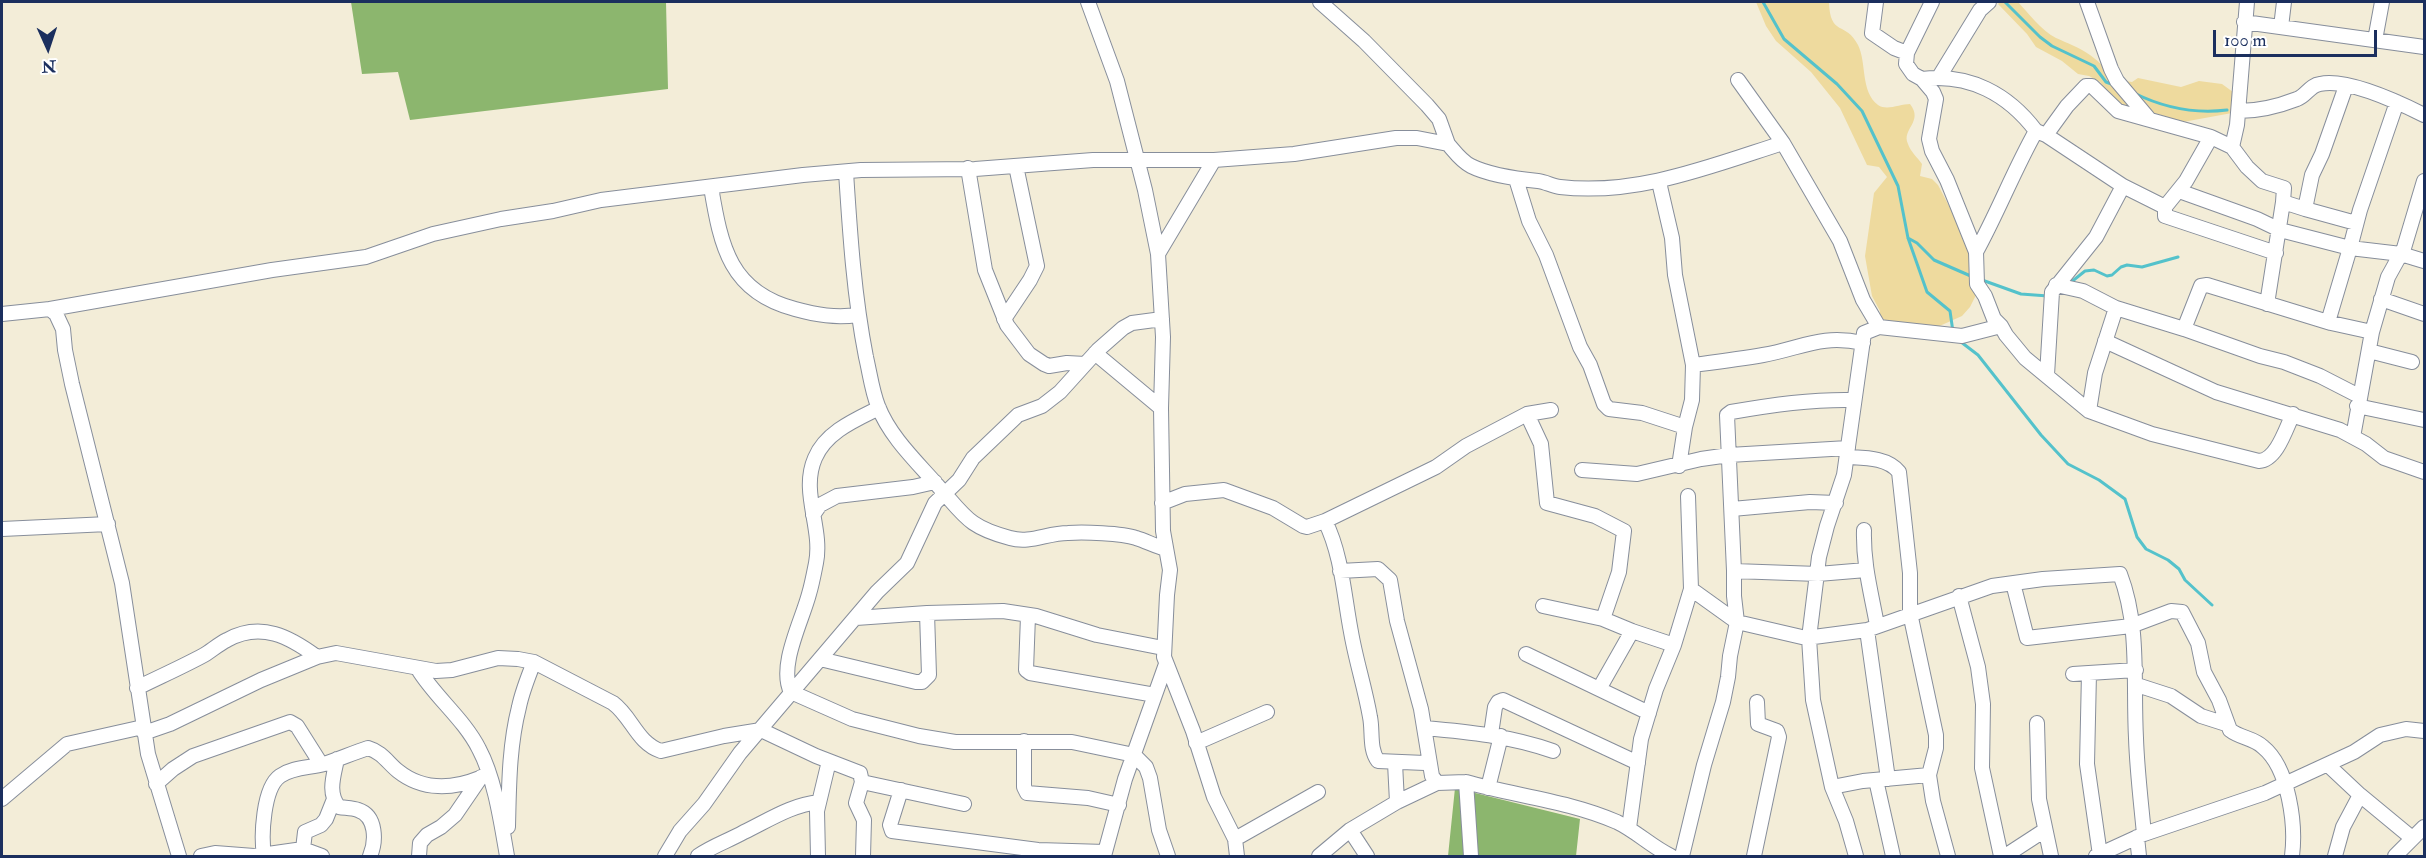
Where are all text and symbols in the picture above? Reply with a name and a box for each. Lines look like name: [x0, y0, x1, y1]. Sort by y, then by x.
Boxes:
north arrow: [18, 18, 78, 78]
scale bar: [2216, 18, 2380, 56]
text: 100 m: [2224, 29, 2267, 52]
text: N: [41, 56, 57, 76]

